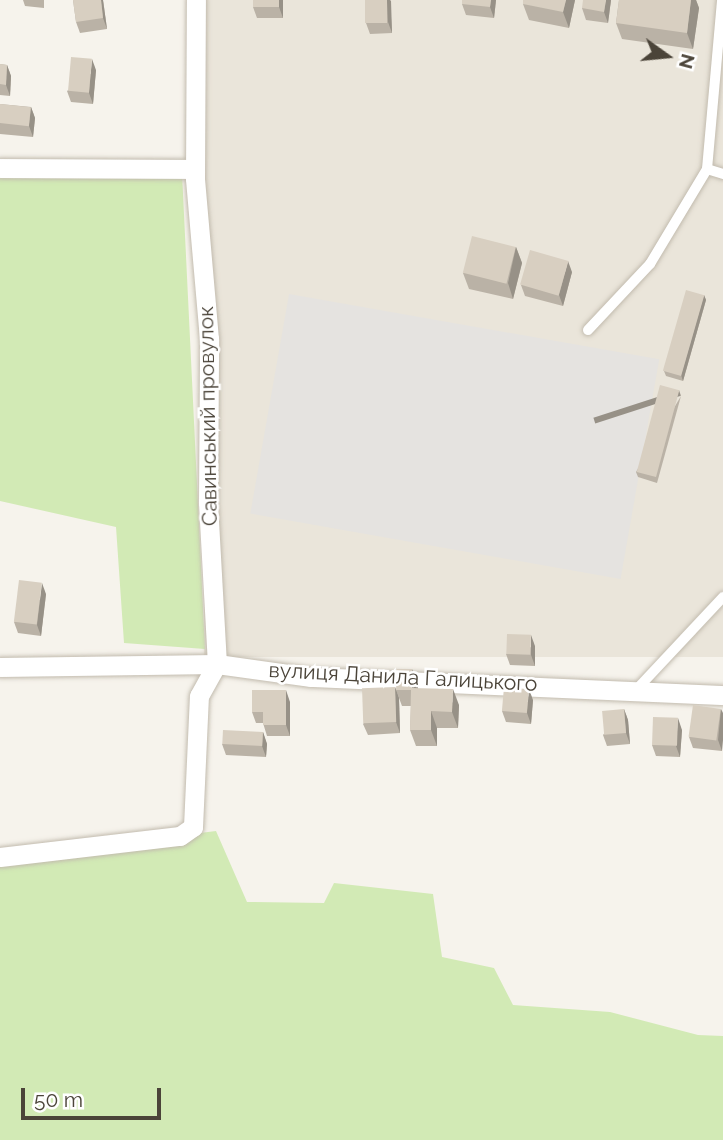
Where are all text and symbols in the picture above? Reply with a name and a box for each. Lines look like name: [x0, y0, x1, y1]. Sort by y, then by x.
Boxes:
north arrow: [632, 21, 702, 91]
text: N: [675, 52, 700, 71]
street label: Савинський провулок: [193, 306, 223, 526]
street label: вулиця Данила Галицького: [268, 657, 538, 697]
scale bar: [24, 1074, 164, 1118]
text: 50 m: [34, 1087, 83, 1112]

